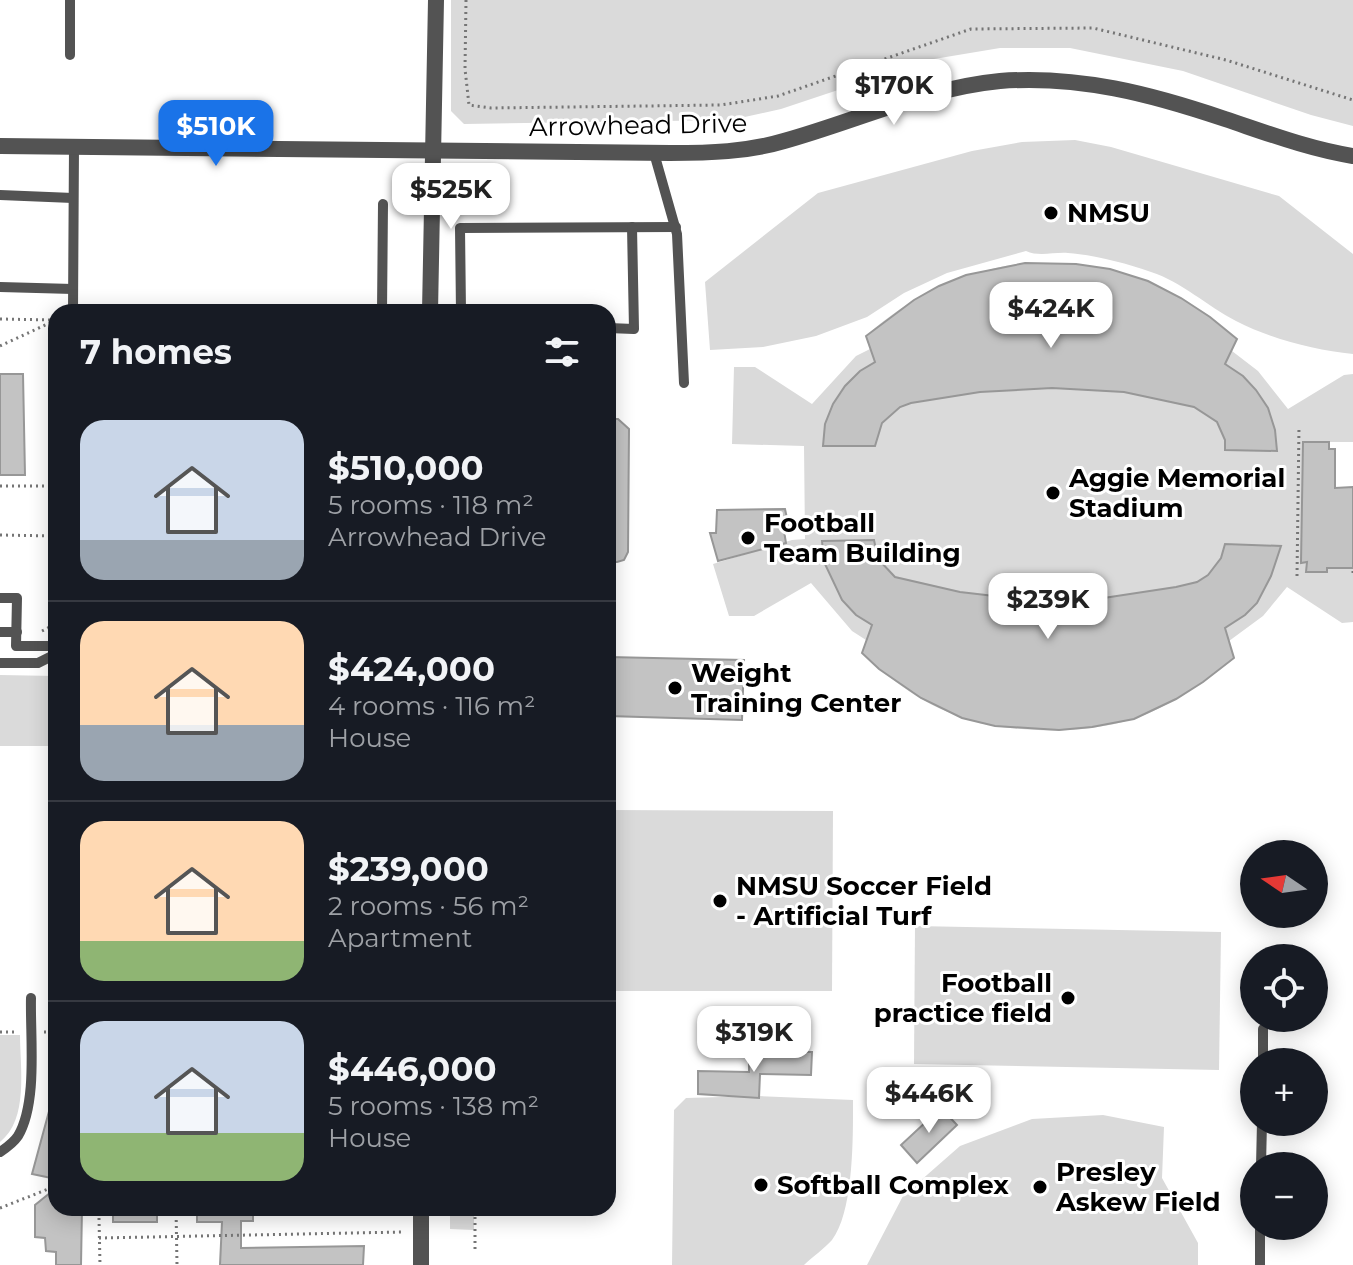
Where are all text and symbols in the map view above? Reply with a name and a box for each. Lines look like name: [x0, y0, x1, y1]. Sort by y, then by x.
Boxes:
pin: $170K: [838, 59, 950, 127]
text: $170K: [854, 69, 934, 101]
pin: $510K: [160, 100, 272, 168]
street label: Arrowhead Drive: [528, 107, 748, 143]
text: $510K: [176, 110, 256, 142]
pin: $525K: [395, 163, 507, 231]
text: $525K: [410, 173, 492, 205]
place label: NMSU: [1067, 197, 1150, 229]
marker: NMSU: [1042, 204, 1060, 222]
pin: $424K: [995, 282, 1107, 350]
text: $424K: [1008, 292, 1095, 324]
icon: filters: [540, 330, 584, 374]
text: 7 homes: [80, 331, 232, 373]
text: $510,000: [328, 447, 484, 489]
icon: home: [144, 452, 240, 548]
place label: Aggie Memorial Stadium: [1068, 462, 1285, 524]
marker: Aggie Memorial Stadium: [1044, 484, 1062, 502]
text: 5 rooms · 118 m²: [328, 489, 534, 521]
place label: Football Team Building: [764, 507, 961, 569]
text: Arrowhead Drive: [328, 521, 547, 553]
marker: Football Team Building: [739, 529, 757, 547]
pin: $239K: [992, 573, 1104, 641]
text: $239K: [1006, 583, 1090, 615]
text: $424,000: [328, 648, 495, 690]
icon: home: [144, 653, 240, 749]
place label: Weight Training Center: [691, 657, 901, 719]
marker: Weight Training Center: [666, 679, 684, 697]
text: 4 rooms · 116 m²: [328, 690, 535, 722]
text: House: [328, 722, 411, 754]
north arrow: [1240, 840, 1328, 928]
map controls: [1240, 840, 1328, 1240]
text: $239,000: [328, 848, 489, 890]
icon: home: [144, 853, 240, 949]
place label: NMSU Soccer Field - Artificial Turf: [736, 870, 992, 932]
text: 2 rooms · 56 m²: [328, 890, 529, 922]
marker: NMSU Soccer Field - Artificial Turf: [711, 892, 729, 910]
text: Apartment: [328, 922, 472, 954]
button: locate: [1240, 944, 1328, 1032]
place label: Football practice field: [874, 967, 1052, 1029]
marker: Football practice field: [1059, 989, 1077, 1007]
pin: $319K: [698, 1006, 810, 1074]
text: $319K: [715, 1016, 793, 1048]
text: $446,000: [328, 1048, 497, 1090]
button: +: [1240, 1048, 1328, 1136]
icon: home: [144, 1053, 240, 1149]
pin: $446K: [873, 1067, 985, 1135]
text: $446K: [885, 1077, 973, 1109]
text: 5 rooms · 138 m²: [328, 1090, 539, 1122]
text: House: [328, 1122, 411, 1154]
button: −: [1240, 1152, 1328, 1240]
place label: Presley Askew Field: [1055, 1156, 1221, 1218]
place label: Softball Complex: [777, 1169, 1009, 1201]
marker: Softball Complex: [752, 1176, 770, 1194]
marker: Presley Askew Field: [1031, 1178, 1049, 1196]

